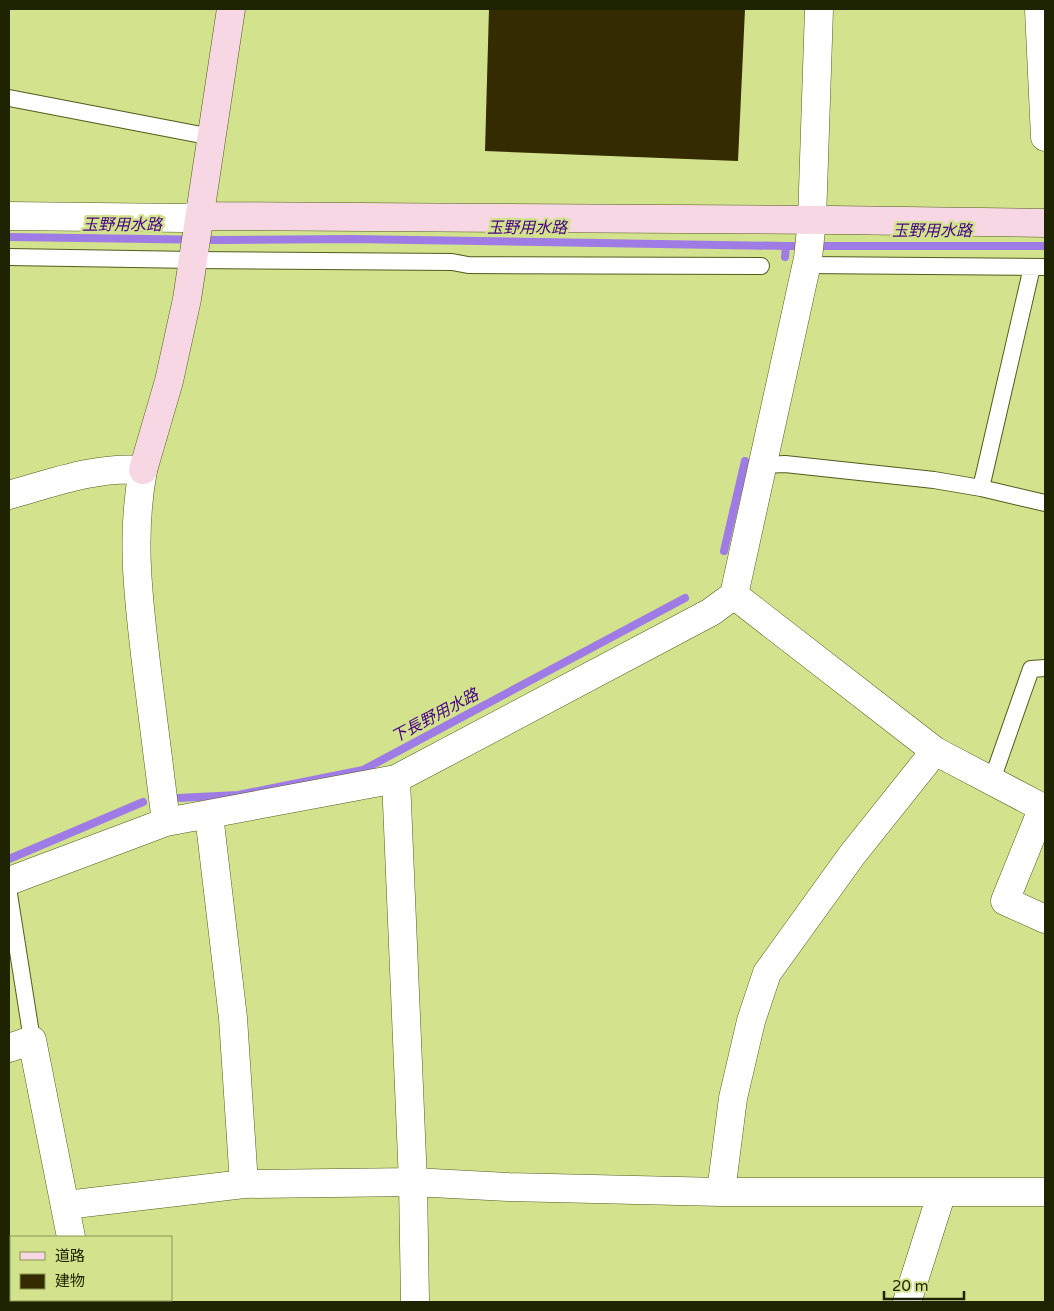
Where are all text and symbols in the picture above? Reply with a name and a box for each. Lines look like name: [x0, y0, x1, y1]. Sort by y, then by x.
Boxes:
water label: 玉野用水路: [82, 215, 164, 235]
water label: 玉野用水路: [487, 218, 569, 238]
water label: 玉野用水路: [892, 221, 974, 241]
water label: 下長野用水路: [388, 684, 484, 747]
legend: [10, 1236, 172, 1301]
text: 道路: [55, 1247, 85, 1265]
scale bar: [884, 1268, 964, 1300]
text: 建物: [55, 1272, 85, 1290]
text: 20 m: [892, 1277, 929, 1295]

